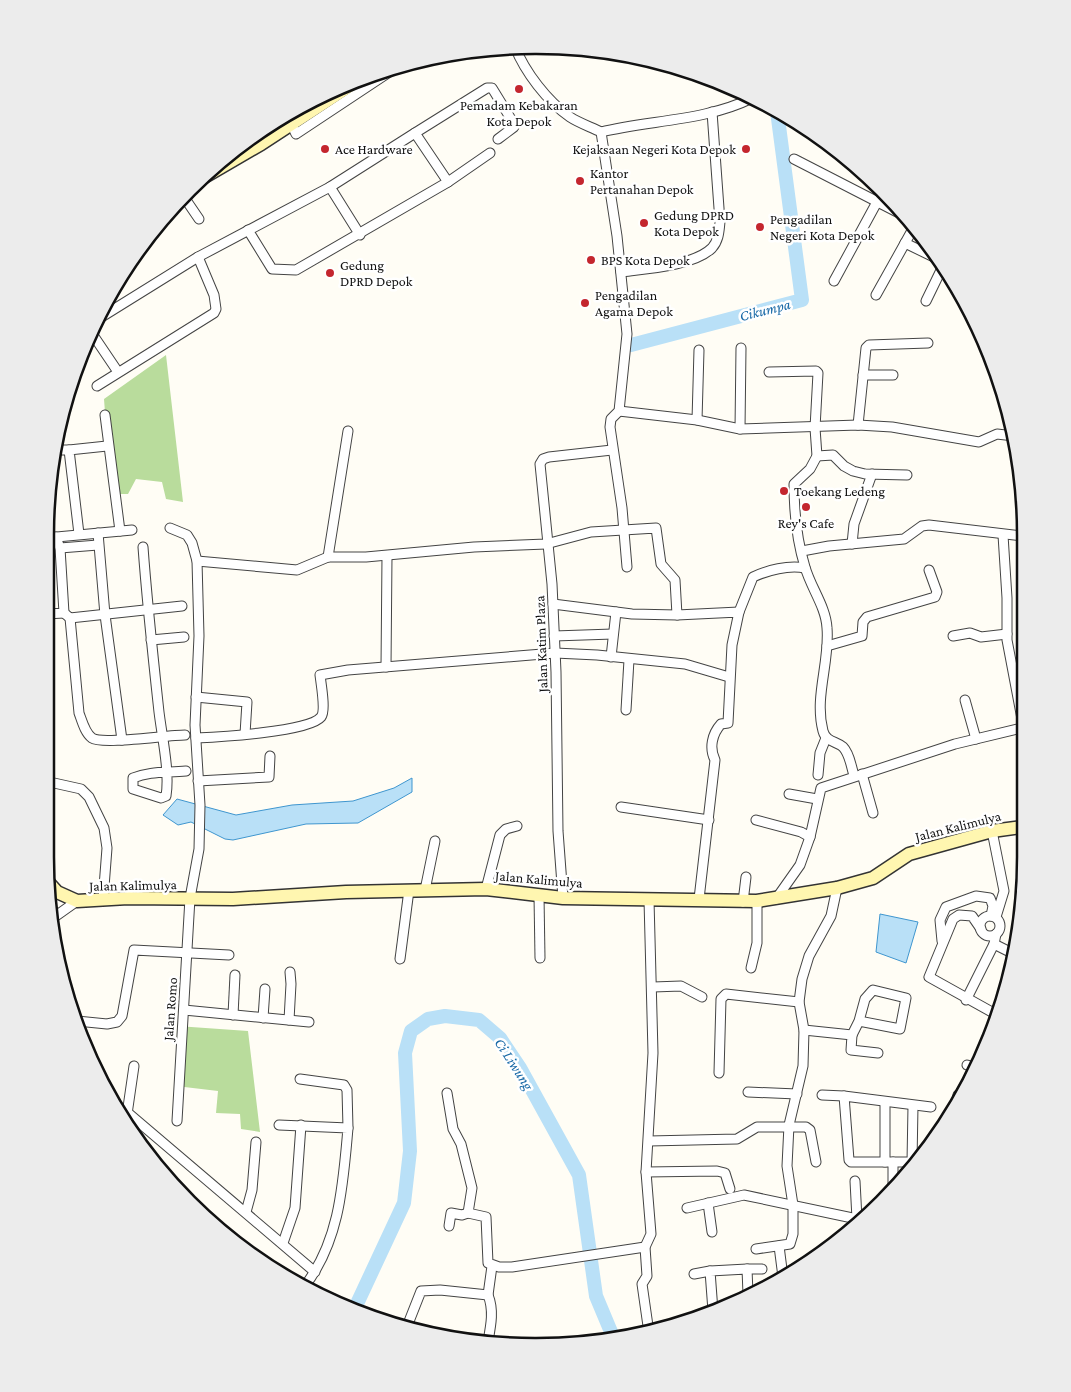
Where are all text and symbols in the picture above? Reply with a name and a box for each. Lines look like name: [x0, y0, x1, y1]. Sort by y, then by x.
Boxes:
marker: Pemadam Kebakaran Kota Depok: [513, 83, 525, 95]
place label: Pemadam Kebakaran Kota Depok: [460, 97, 578, 129]
place label: Ace Hardware: [335, 141, 413, 157]
place label: Kejaksaan Negeri Kota Depok: [572, 141, 736, 158]
marker: Ace Hardware: [319, 143, 331, 155]
marker: Kejaksaan Negeri Kota Depok: [740, 143, 752, 155]
place label: Kantor Pertanahan Depok: [590, 165, 694, 197]
marker: Kantor Pertanahan Depok: [574, 175, 586, 187]
place label: Gedung DPRD Kota Depok: [654, 207, 734, 239]
place label: Pengadilan Negeri Kota Depok: [770, 211, 875, 243]
marker: Gedung DPRD Kota Depok: [638, 217, 650, 229]
marker: Pengadilan Negeri Kota Depok: [754, 221, 766, 233]
place label: BPS Kota Depok: [601, 252, 690, 268]
marker: BPS Kota Depok: [585, 254, 597, 266]
place label: Gedung DPRD Depok: [340, 257, 413, 289]
marker: Gedung DPRD Depok: [324, 267, 336, 279]
place label: Pengadilan Agama Depok: [595, 287, 673, 319]
water label: Cikumpa: [738, 296, 792, 325]
marker: Pengadilan Agama Depok: [579, 297, 591, 309]
place label: Toekang Ledeng: [794, 483, 885, 499]
marker: Toekang Ledeng: [778, 485, 790, 497]
marker: Rey's Cafe: [800, 501, 812, 513]
place label: Rey's Cafe: [778, 515, 834, 531]
street label: Jalan Katim Plaza: [531, 595, 551, 695]
street label: Jalan Kalimulya: [912, 807, 1003, 845]
street label: Jalan Kalimulya: [493, 867, 584, 891]
street label: Jalan Kalimulya: [87, 876, 178, 894]
street label: Jalan Romo: [160, 977, 180, 1043]
water label: Ci Liwung: [491, 1035, 537, 1094]

